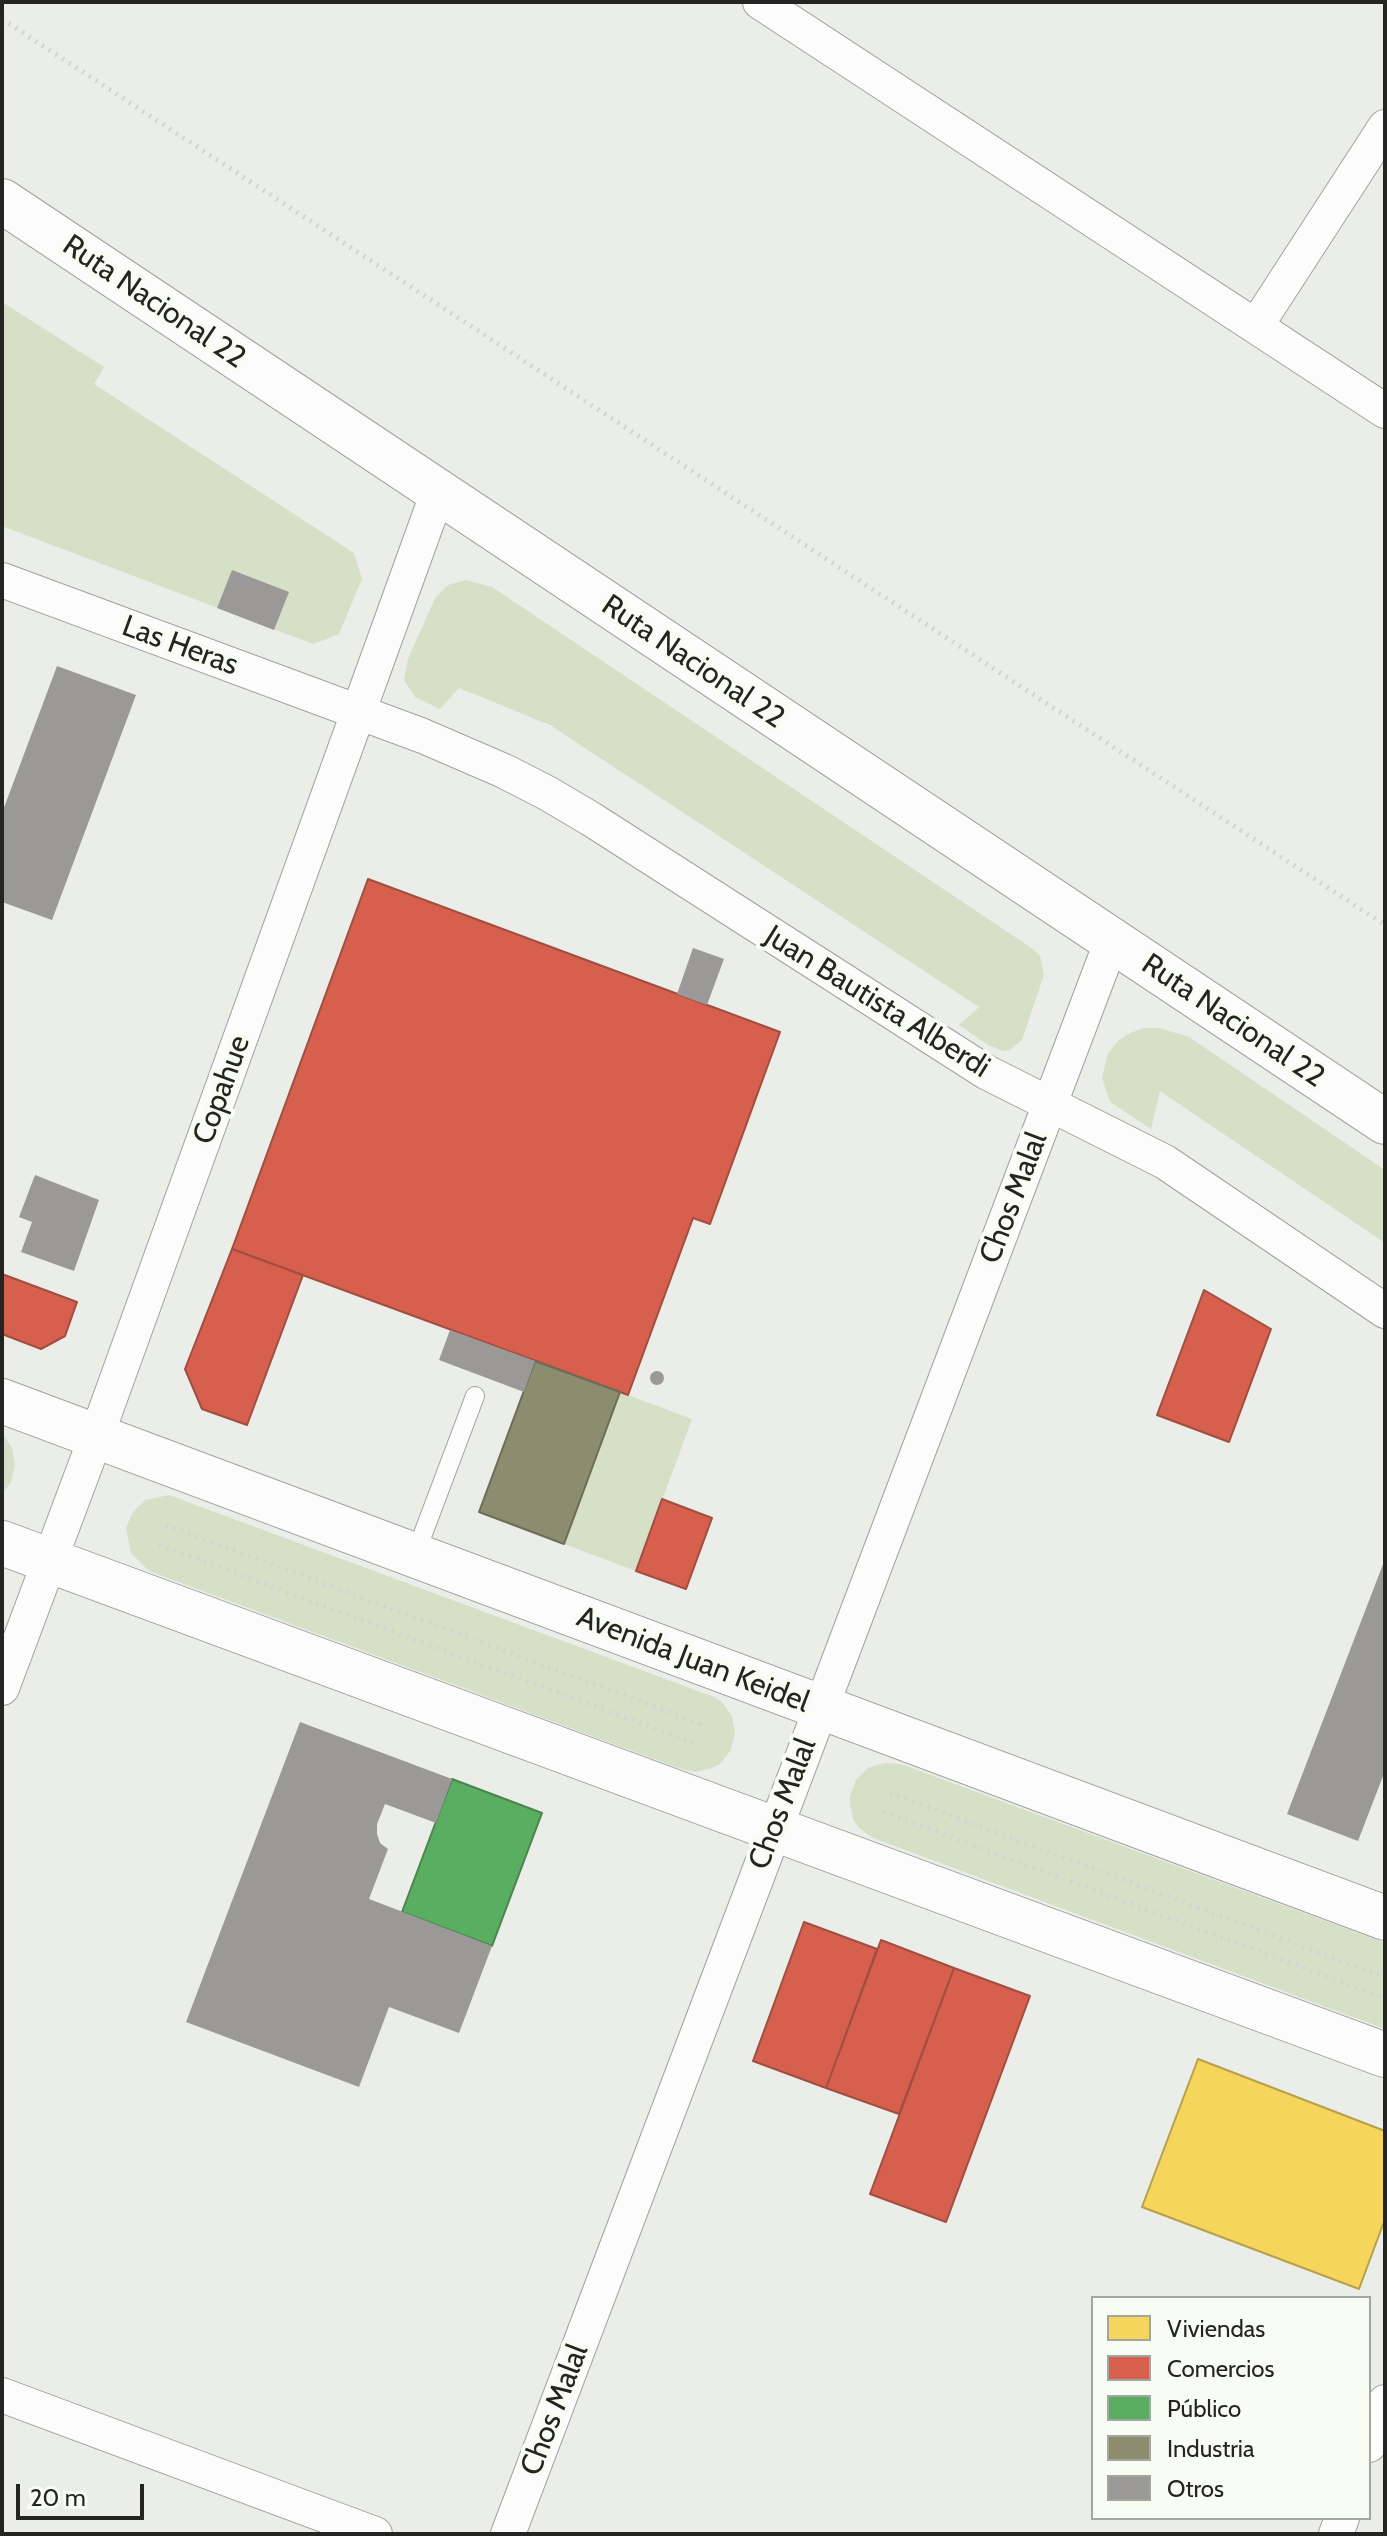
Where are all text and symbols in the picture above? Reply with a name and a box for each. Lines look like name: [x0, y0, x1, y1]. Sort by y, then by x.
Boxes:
street label: Ruta Nacional 22: [56, 228, 252, 376]
street label: Ruta Nacional 22: [595, 588, 791, 736]
street label: Las Heras: [117, 608, 243, 684]
street label: Juan Bautista Alberdi: [758, 918, 996, 1086]
street label: Ruta Nacional 22: [1135, 947, 1331, 1095]
street label: Copahue: [186, 1031, 258, 1149]
street label: Chos Malal: [973, 1127, 1055, 1269]
street label: Avenida Juan Keidel: [572, 1599, 814, 1721]
street label: Chos Malal: [742, 1733, 824, 1875]
legend: [1091, 2296, 1371, 2520]
text: Viviendas: [1167, 2314, 1265, 2343]
street label: Chos Malal: [514, 2339, 596, 2481]
text: Comercios: [1167, 2354, 1274, 2383]
text: Público: [1167, 2394, 1241, 2423]
text: Industria: [1167, 2434, 1254, 2463]
scale bar: [20, 2468, 148, 2518]
text: Otros: [1167, 2474, 1224, 2503]
text: 20 m: [30, 2483, 86, 2512]

